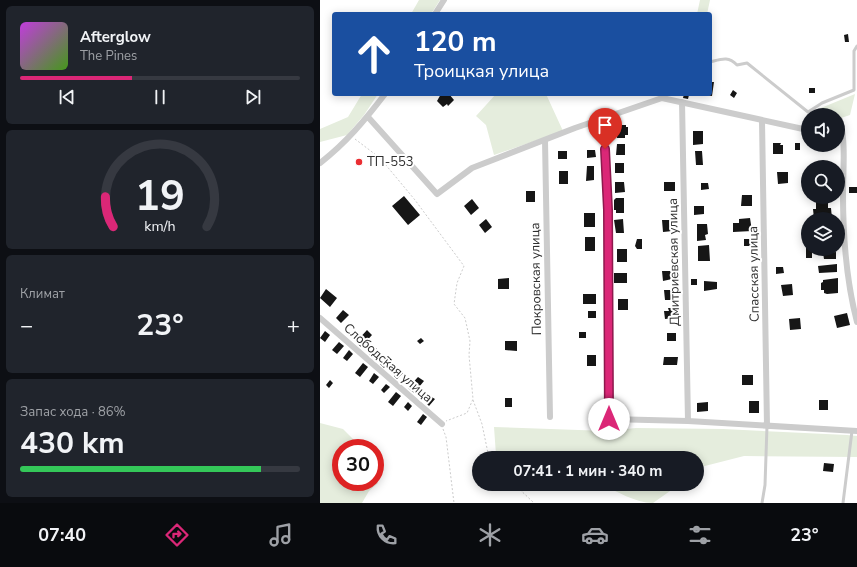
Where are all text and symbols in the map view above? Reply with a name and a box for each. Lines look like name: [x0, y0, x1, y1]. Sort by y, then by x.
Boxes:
text: 120 m: [414, 23, 497, 61]
text: Afterglow: [80, 27, 151, 47]
icon: ahead: [348, 28, 400, 80]
text: The Pines: [80, 47, 137, 65]
text: Троицкая улица: [414, 59, 549, 83]
icon: previous: [56, 86, 78, 108]
icon: pause: [149, 86, 171, 108]
icon: next: [242, 86, 264, 108]
pin: [588, 108, 622, 149]
map controls: [801, 108, 845, 256]
button: sound: [801, 108, 845, 152]
icon: arrive: [594, 114, 616, 136]
place label: ТП-553: [367, 153, 414, 171]
marker: ТП-553: [354, 157, 364, 167]
button: search: [801, 160, 845, 204]
text: 19: [135, 168, 185, 225]
street label: Дмитриевская улица: [664, 198, 684, 326]
button: layers: [801, 212, 845, 256]
text: km/h: [144, 217, 176, 236]
street label: Покровская улица: [526, 222, 546, 336]
street label: Спасская улица: [744, 226, 764, 322]
text: Климат: [20, 285, 65, 303]
text: 23°: [136, 305, 184, 346]
text: −: [20, 311, 33, 341]
text: +: [287, 311, 300, 341]
street label: Слободская улица: [340, 319, 436, 407]
position arrow: [588, 398, 630, 440]
text: Запас хода · 86%: [20, 403, 126, 421]
text: 430 km: [20, 423, 125, 464]
speed limit sign: 30: [332, 439, 384, 491]
text: 07:41 · 1 мин · 340 m: [513, 461, 663, 481]
icon: directions: [163, 521, 191, 549]
icon: music: [267, 521, 295, 549]
icon: phone: [372, 521, 400, 549]
icon: climate: [476, 521, 504, 549]
icon: car: [581, 521, 609, 549]
icon: filters: [686, 521, 714, 549]
text: 07:40: [38, 523, 86, 547]
text: 23°: [790, 523, 819, 547]

